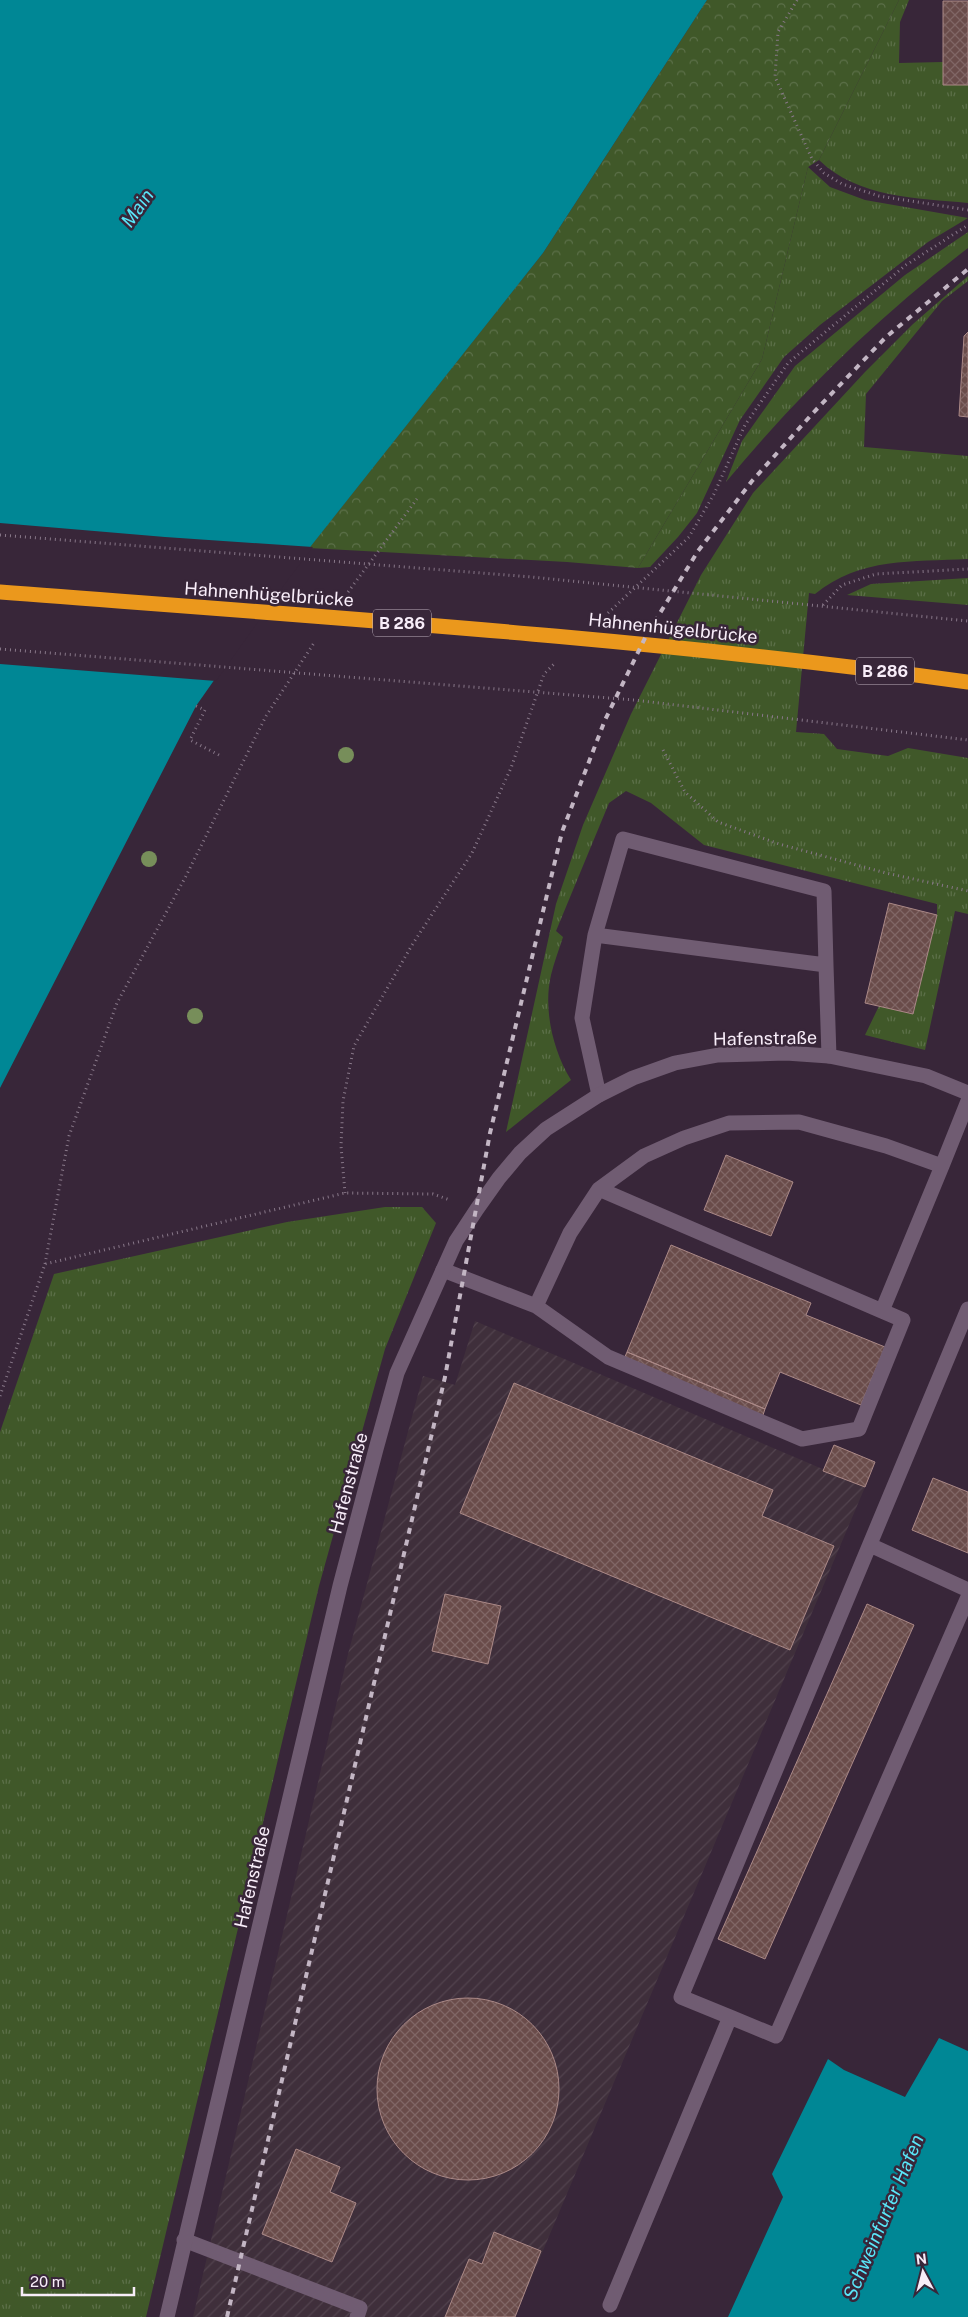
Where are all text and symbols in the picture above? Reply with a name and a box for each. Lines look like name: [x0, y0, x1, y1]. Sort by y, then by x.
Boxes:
water label: Main: [116, 185, 158, 231]
street label: Hahnenhügelbrücke: [183, 578, 355, 610]
street label: Hahnenhügelbrücke: [587, 609, 759, 647]
road number: B 286: [373, 610, 431, 636]
road number: B 286: [856, 658, 914, 684]
street label: Hafenstraße: [713, 1027, 817, 1049]
street label: Hafenstraße: [324, 1430, 372, 1536]
street label: Hafenstraße: [230, 1824, 274, 1930]
water label: Schweinfurter Hafen: [838, 2131, 928, 2303]
north arrow: [898, 2247, 948, 2297]
text: N: [915, 2250, 928, 2268]
scale bar: [22, 2264, 135, 2296]
text: 20 m: [30, 2273, 65, 2290]

